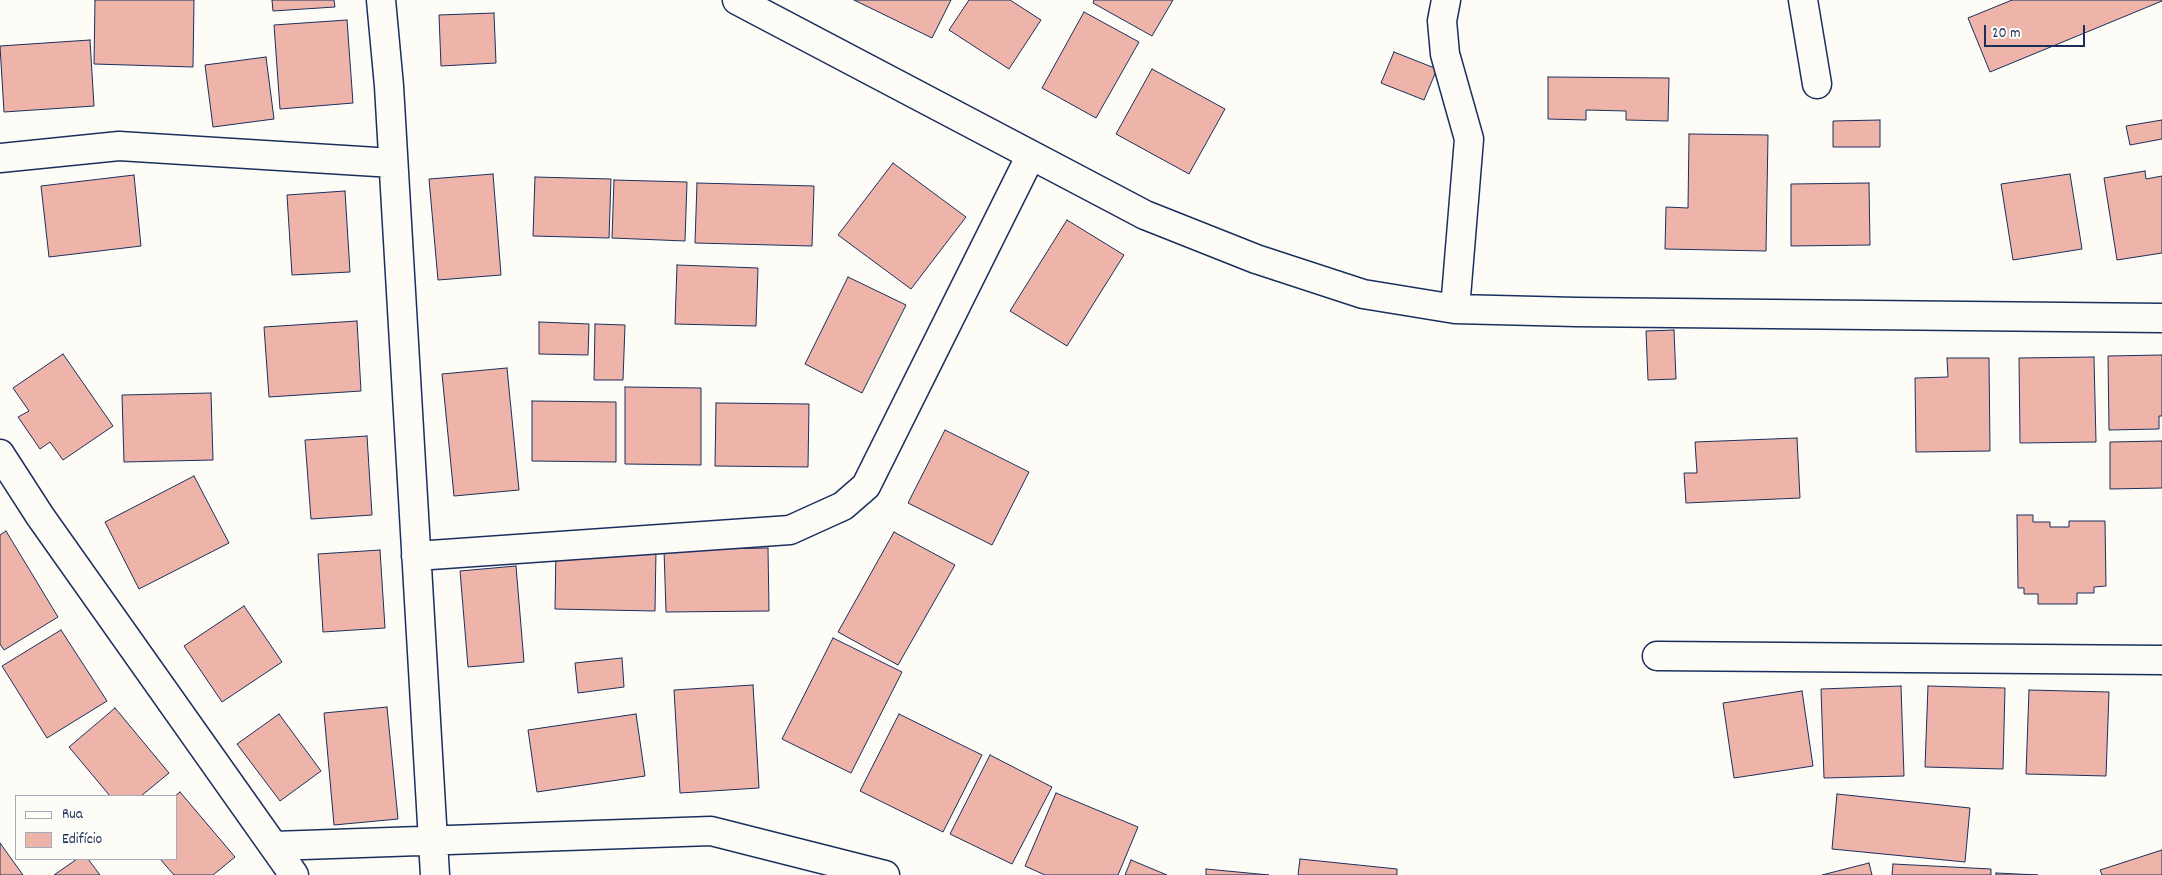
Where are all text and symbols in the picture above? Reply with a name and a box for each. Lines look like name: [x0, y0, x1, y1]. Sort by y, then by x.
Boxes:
scale bar: [1987, 15, 2088, 47]
text: 20 m: [1992, 23, 2020, 45]
legend: [15, 795, 178, 860]
text: Rua: [62, 804, 83, 826]
text: Edifício: [62, 829, 102, 851]

